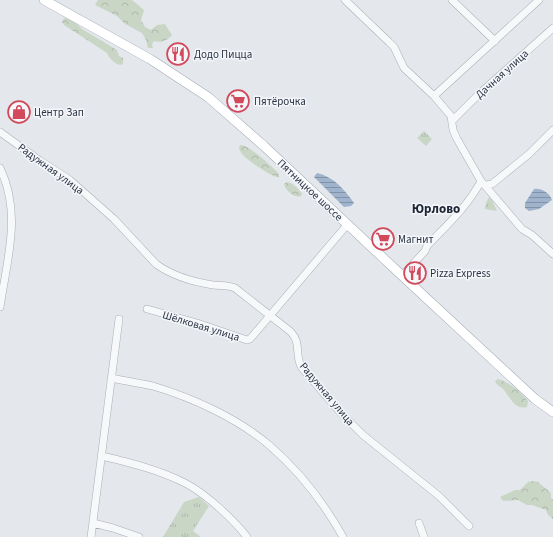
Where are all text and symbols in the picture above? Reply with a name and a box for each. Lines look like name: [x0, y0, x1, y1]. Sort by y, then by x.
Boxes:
restaurant icon: Додо Пицца: [165, 41, 191, 67]
street label: Дачная улица: [472, 46, 532, 102]
place label: Додо Пицца: [194, 47, 252, 62]
supermarket icon: Пятёрочка: [225, 88, 251, 114]
place label: Пятёрочка: [254, 94, 306, 109]
shop icon: Центр Зап: [6, 99, 32, 125]
place label: Центр Зап: [34, 105, 84, 120]
street label: Радужная улица: [15, 140, 87, 198]
street label: Пятницкое шоссе: [274, 156, 346, 225]
district label: Юрлово: [412, 200, 460, 218]
supermarket icon: Магнит: [370, 226, 396, 252]
place label: Магнит: [398, 232, 434, 247]
restaurant icon: Pizza Express: [402, 260, 428, 286]
place label: Pizza Express: [430, 266, 491, 281]
street label: Шёлковая улица: [161, 307, 241, 345]
street label: Радужная улица: [296, 359, 358, 429]

